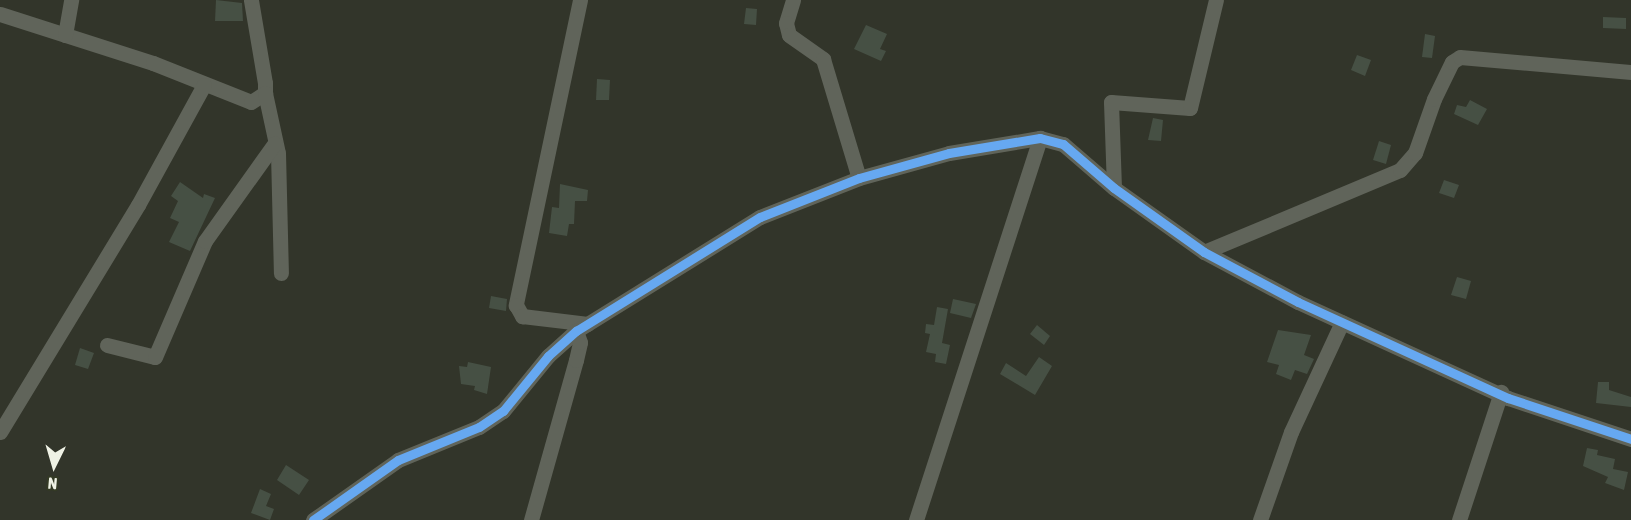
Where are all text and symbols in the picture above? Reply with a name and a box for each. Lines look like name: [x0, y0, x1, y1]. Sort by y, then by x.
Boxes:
north arrow: [24, 436, 84, 496]
text: N: [47, 475, 58, 493]

